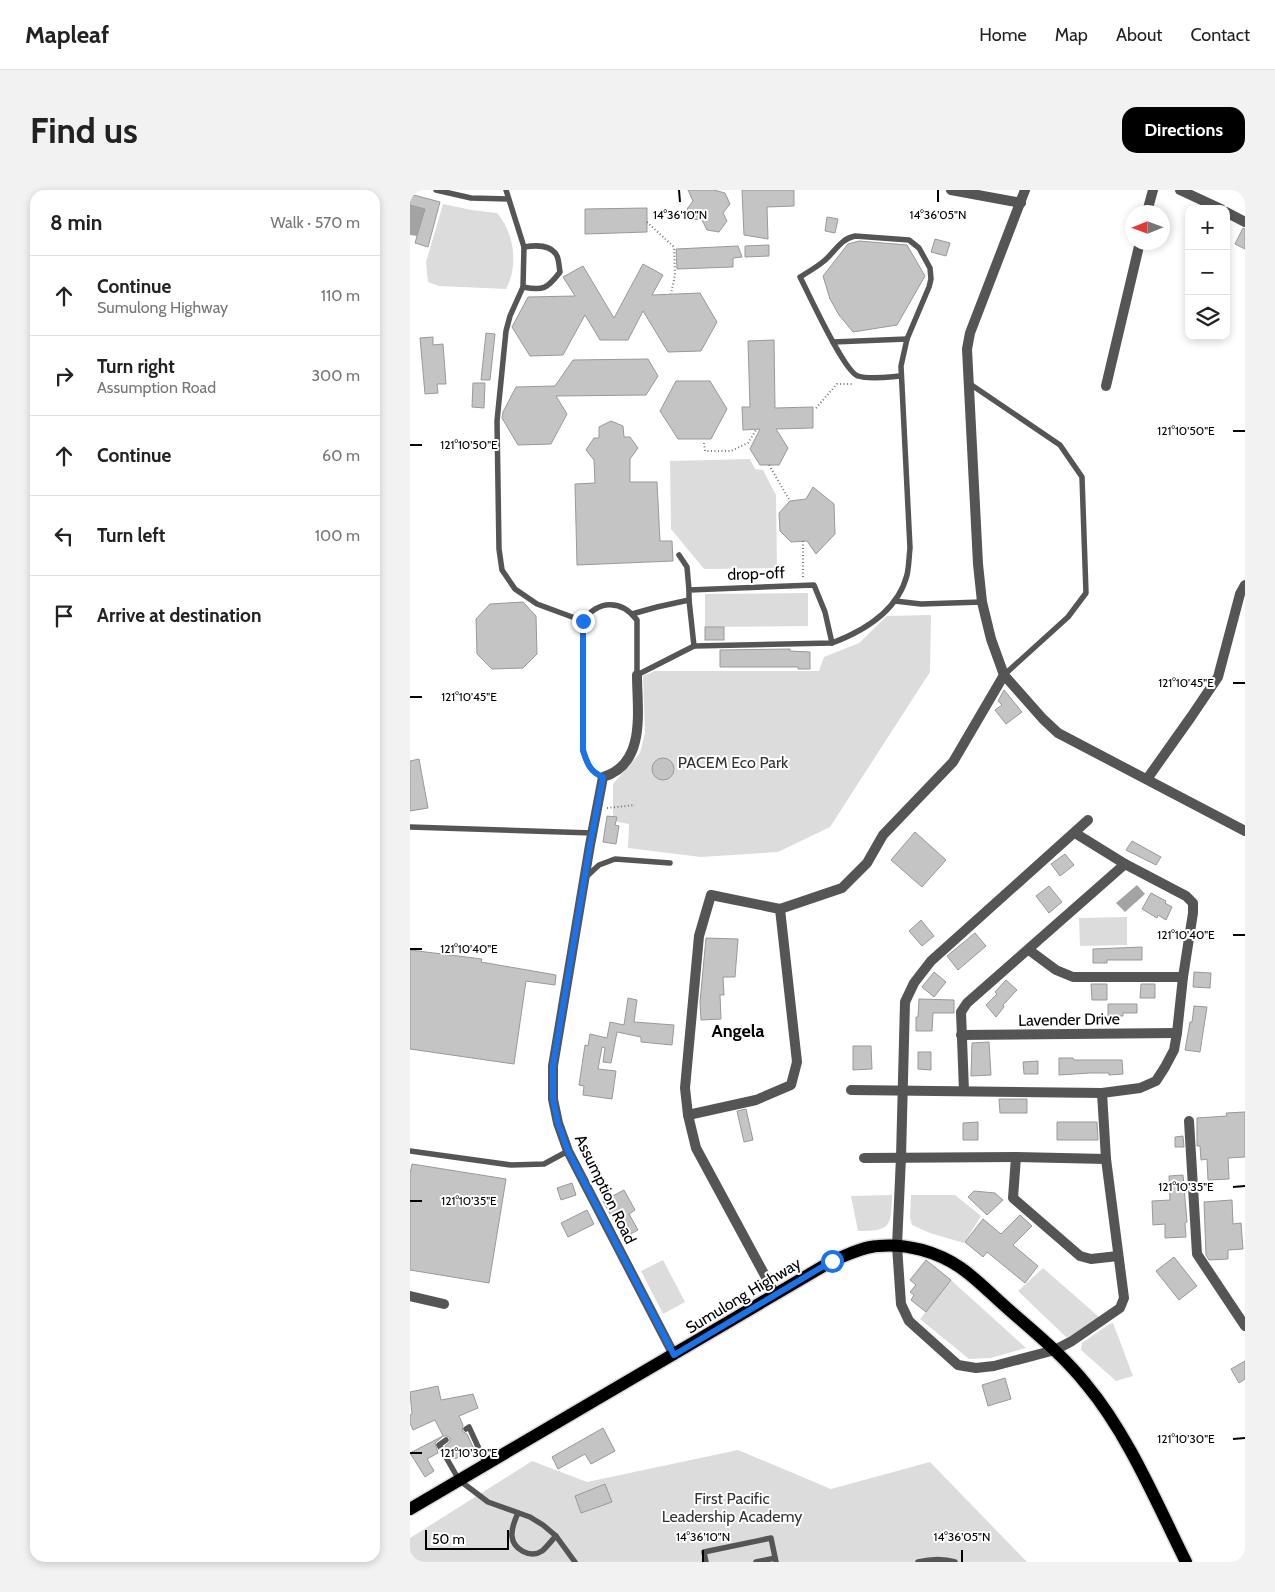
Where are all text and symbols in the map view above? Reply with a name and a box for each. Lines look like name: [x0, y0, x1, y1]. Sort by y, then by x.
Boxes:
text: Mapleaf: [25, 20, 109, 49]
text: Home: [979, 24, 1027, 46]
text: Map: [1055, 24, 1088, 46]
text: About: [1116, 24, 1162, 46]
text: Contact: [1190, 24, 1250, 46]
button: Directions: [1122, 107, 1245, 153]
text: Find us: [30, 109, 138, 152]
north arrow: [1125, 205, 1170, 250]
map controls: [1185, 205, 1230, 340]
button: +: [1185, 205, 1230, 250]
text: 14°36'10"N: [653, 207, 707, 222]
text: 14°36'05"N: [910, 207, 966, 222]
text: 8 min: [50, 210, 102, 235]
text: Walk · 570 m: [271, 213, 360, 232]
button: −: [1185, 250, 1230, 295]
text: Continue: [97, 275, 171, 298]
icon: ahead: [50, 282, 78, 310]
text: 110 m: [321, 286, 360, 305]
button: layers: [1185, 295, 1230, 340]
text: Sumulong Highway: [97, 298, 228, 317]
text: Turn right: [97, 355, 175, 378]
icon: right: [50, 362, 78, 390]
text: 300 m: [311, 366, 360, 385]
text: Assumption Road: [97, 378, 216, 397]
text: 121°10'50"E: [1157, 423, 1215, 438]
text: 121°10'50"E: [440, 437, 498, 452]
icon: ahead: [50, 442, 78, 470]
text: Continue: [97, 444, 171, 467]
text: 60 m: [322, 446, 360, 465]
icon: left: [50, 522, 78, 550]
text: Turn left: [97, 524, 165, 547]
text: 100 m: [315, 526, 360, 545]
street label: drop-off: [727, 563, 786, 584]
icon: arrive: [50, 602, 78, 630]
text: Arrive at destination: [97, 604, 261, 627]
route end: [572, 610, 595, 633]
text: 121°10'45"E: [1158, 675, 1214, 690]
text: 121°10'45"E: [441, 689, 497, 704]
park label: PACEM Eco Park: [678, 753, 789, 772]
text: 121°10'40"E: [1157, 927, 1215, 942]
text: 121°10'40"E: [440, 941, 498, 956]
street label: Lavender Drive: [1018, 1009, 1120, 1030]
district label: Angela: [711, 1020, 765, 1042]
street label: Assumption Road: [571, 1132, 640, 1247]
text: 121°10'35"E: [1158, 1179, 1214, 1194]
text: 121°10'35"E: [441, 1193, 497, 1208]
route start: [821, 1250, 844, 1273]
street label: Sumulong Highway: [682, 1254, 804, 1337]
text: 121°10'30"E: [1157, 1431, 1215, 1446]
text: 121°10'30"E: [440, 1445, 498, 1460]
park label: First Pacific Leadership Academy: [662, 1489, 802, 1526]
scale bar: [425, 1527, 509, 1550]
text: 14°36'10"N: [676, 1529, 730, 1544]
text: 14°36'05"N: [934, 1529, 990, 1544]
text: 50 m: [432, 1530, 465, 1548]

